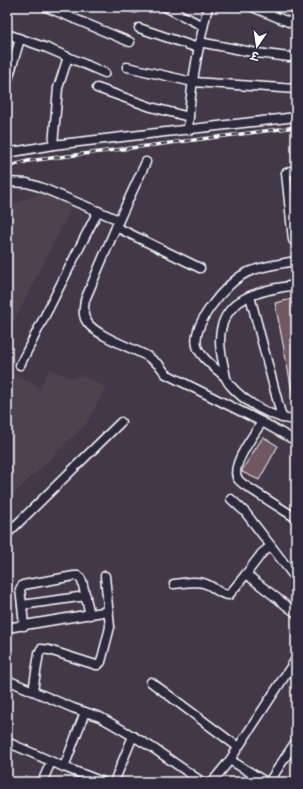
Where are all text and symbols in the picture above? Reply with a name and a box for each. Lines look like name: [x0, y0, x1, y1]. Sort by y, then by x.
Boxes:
north arrow: [237, 26, 277, 66]
text: उ: [248, 46, 261, 64]

